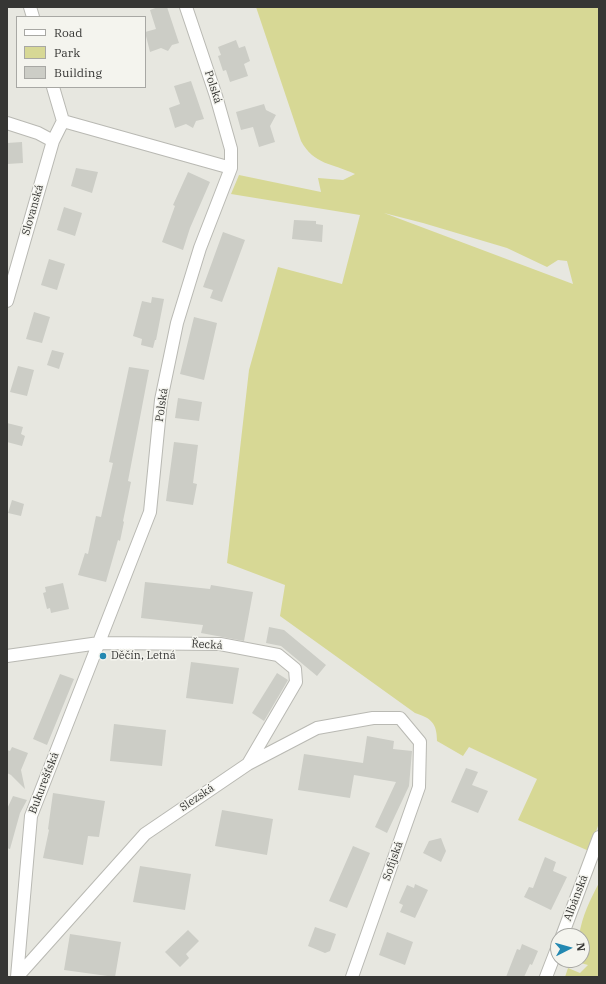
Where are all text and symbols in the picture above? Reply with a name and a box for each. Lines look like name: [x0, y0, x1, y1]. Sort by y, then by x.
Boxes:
legend: [16, 16, 146, 88]
text: Road: [54, 25, 83, 40]
text: Park: [54, 45, 80, 60]
text: Building: [54, 65, 102, 80]
street label: Polská: [201, 69, 225, 105]
street label: Slovanská: [19, 183, 47, 237]
street label: Polská: [153, 387, 171, 423]
street label: Řecká: [191, 638, 223, 652]
place label: Děčín, Letná: [111, 649, 176, 663]
marker: Děčín, Letná: [98, 651, 108, 661]
street label: Bukurešťská: [26, 750, 62, 816]
street label: Slezská: [177, 782, 217, 814]
street label: Sofijská: [380, 840, 406, 882]
street label: Albánská: [561, 873, 591, 923]
north arrow: [550, 928, 590, 968]
text: N: [574, 942, 588, 952]

